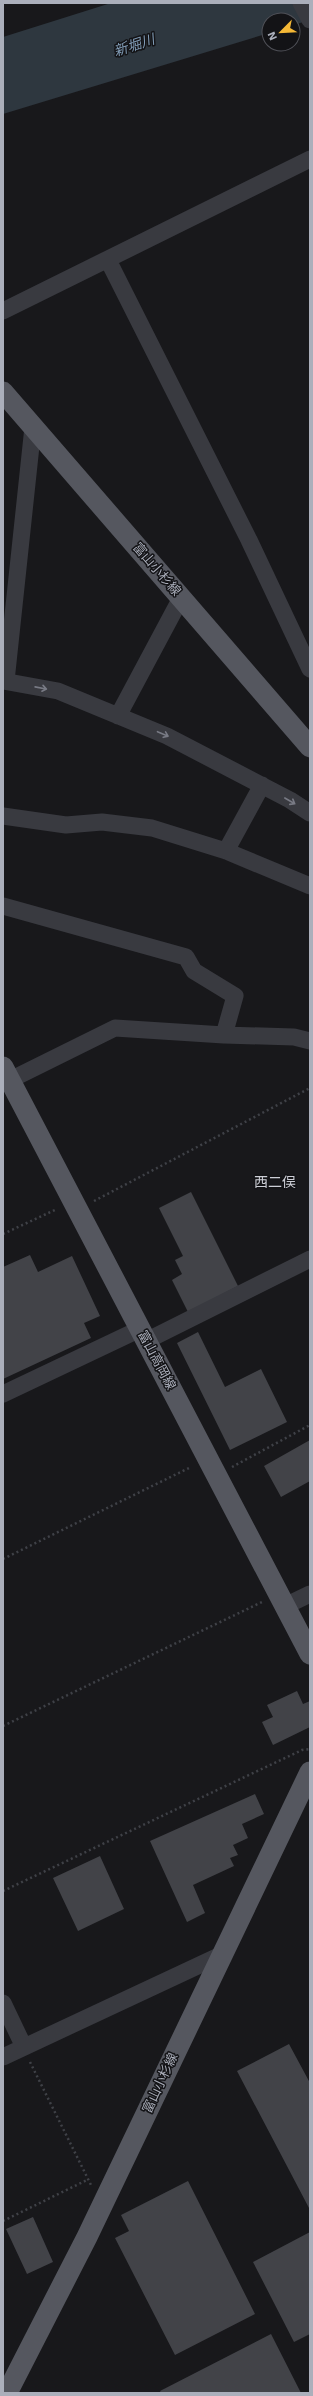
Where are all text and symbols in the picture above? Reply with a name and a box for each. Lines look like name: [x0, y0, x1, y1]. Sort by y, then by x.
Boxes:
north arrow: [261, 12, 301, 52]
text: N: [265, 29, 280, 42]
water label: 新堀川: [112, 30, 158, 59]
street label: 富山小杉線: [130, 540, 184, 598]
one-way arrow: [34, 684, 47, 692]
one-way arrow: [156, 731, 168, 738]
one-way arrow: [284, 797, 296, 805]
district label: 西二俣: [254, 1174, 296, 1190]
street label: 富山高岡線: [135, 1328, 179, 1392]
street label: 富山小杉線: [139, 2050, 181, 2116]

